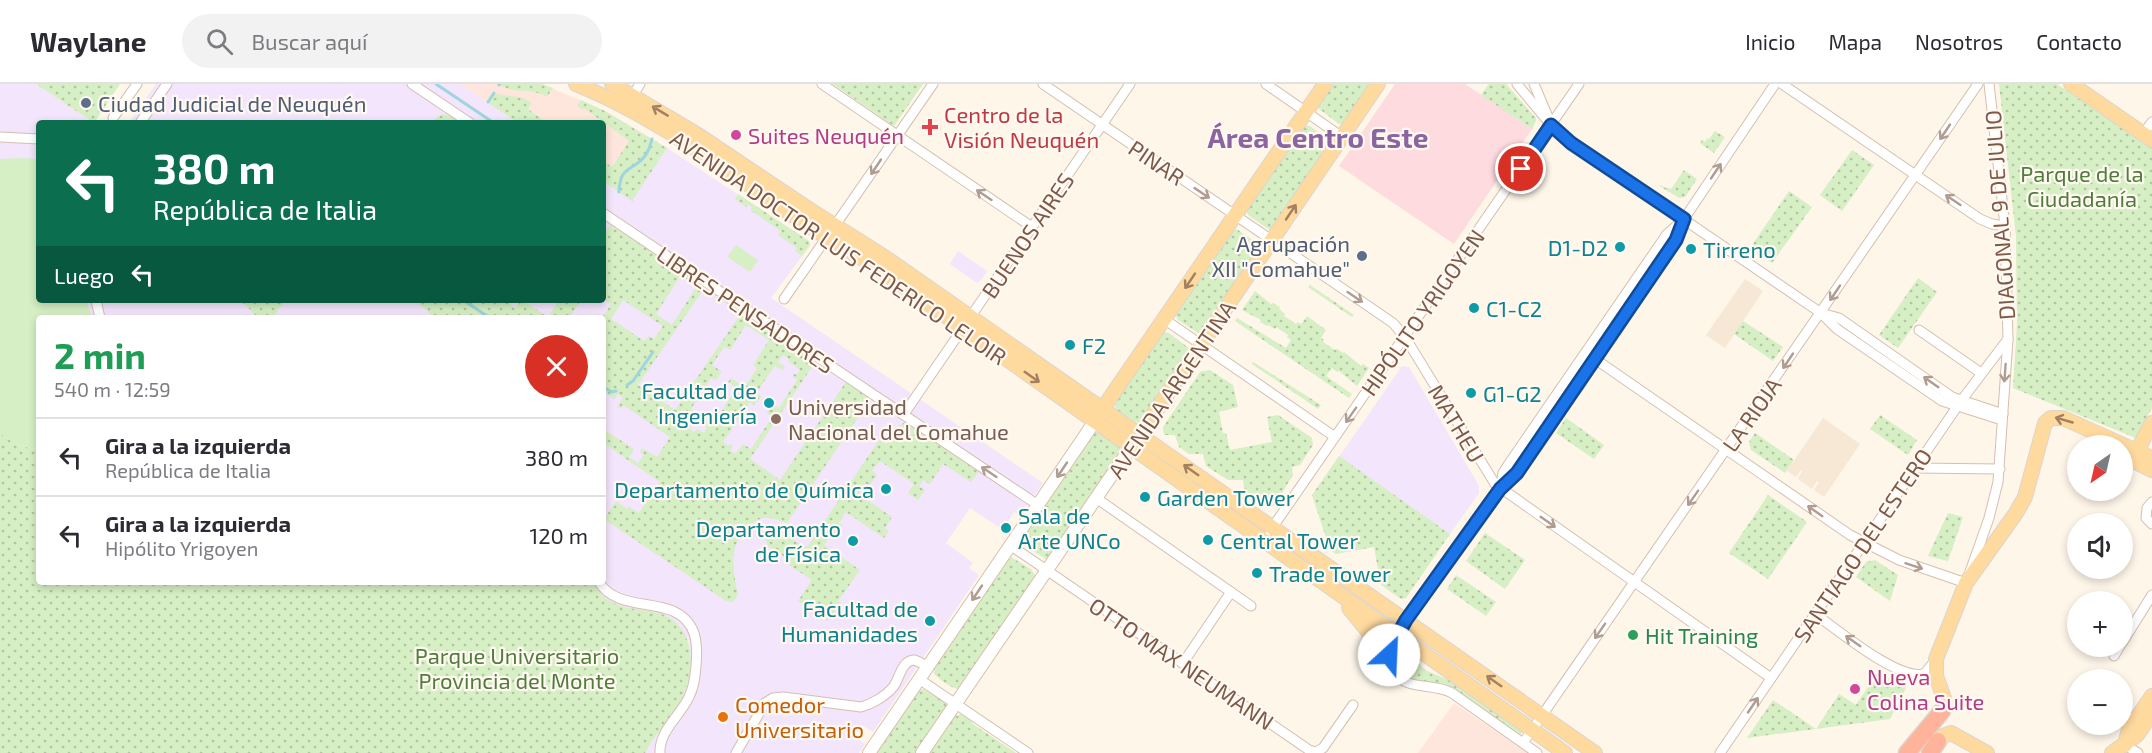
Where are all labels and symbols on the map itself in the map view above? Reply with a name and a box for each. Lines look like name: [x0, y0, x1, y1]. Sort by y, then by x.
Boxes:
place label: Ciudad Judicial de Neuquén: [98, 90, 366, 116]
marker: Ciudad Judicial de Neuquén: [79, 96, 93, 110]
place label: Centro de la Visión Neuquén: [944, 101, 1099, 152]
one-way arrow: [652, 105, 669, 117]
street label: DIAGONAL 9 DE JULIO: [1979, 109, 2019, 321]
marker: Centro de la Visión Neuquén: [921, 118, 939, 136]
district label: Área Centro Este: [1208, 120, 1428, 154]
place label: Suites Neuquén: [748, 122, 904, 148]
street label: AVENIDA DOCTOR LUIS FEDERICO LELOIR: [666, 124, 1012, 370]
one-way arrow: [1939, 124, 1951, 140]
marker: Suites Neuquén: [729, 128, 743, 142]
street label: PINAR: [1124, 134, 1190, 190]
pin: [1495, 143, 1546, 194]
one-way arrow: [870, 158, 882, 175]
park label: Parque de la Ciudadanía: [2020, 160, 2144, 211]
one-way arrow: [1710, 163, 1722, 179]
street label: BUENOS AIRES: [976, 168, 1078, 302]
one-way arrow: [1194, 187, 1210, 199]
one-way arrow: [976, 188, 993, 200]
one-way arrow: [1946, 194, 1962, 206]
one-way arrow: [1285, 205, 1297, 221]
street label: HIPÓLITO YRIGOYEN: [1355, 224, 1489, 400]
place label: Agrupación XII "Comahue": [1211, 230, 1350, 281]
place label: D1-D2: [1548, 234, 1608, 260]
place label: Tirreno: [1703, 236, 1776, 262]
street label: LIBRES PENSADORES: [652, 240, 840, 378]
marker: D1-D2: [1613, 240, 1627, 254]
marker: Tirreno: [1684, 242, 1698, 256]
marker: Agrupación XII "Comahue": [1355, 249, 1369, 263]
one-way arrow: [1184, 273, 1196, 289]
one-way arrow: [1829, 284, 1841, 301]
one-way arrow: [1346, 291, 1363, 303]
street label: AVENIDA ARGENTINA: [1102, 295, 1240, 483]
place label: C1-C2: [1486, 295, 1542, 321]
marker: C1-C2: [1467, 301, 1481, 315]
place label: F2: [1082, 332, 1106, 358]
marker: F2: [1063, 338, 1077, 352]
one-way arrow: [1782, 352, 1794, 368]
one-way arrow: [2000, 362, 2011, 382]
one-way arrow: [1024, 371, 1040, 384]
street label: LA RIOJA: [1716, 372, 1786, 456]
one-way arrow: [1923, 376, 1939, 388]
place label: Facultad de Ingeniería: [641, 377, 757, 428]
street label: MATHEU: [1424, 379, 1490, 467]
place label: G1-G2: [1483, 380, 1542, 406]
marker: G1-G2: [1464, 386, 1478, 400]
place label: Universidad Nacional del Comahue: [788, 393, 1009, 444]
marker: Facultad de Ingeniería: [762, 396, 776, 410]
one-way arrow: [1345, 406, 1357, 422]
marker: Universidad Nacional del Comahue: [769, 412, 783, 426]
one-way arrow: [2055, 414, 2074, 425]
north arrow: [2067, 435, 2133, 501]
street label: SANTIAGO DEL ESTERO: [1788, 443, 1936, 647]
one-way arrow: [1056, 461, 1068, 478]
one-way arrow: [1183, 463, 1199, 476]
one-way arrow: [982, 466, 998, 478]
place label: Departamento de Química: [614, 476, 874, 503]
marker: Departamento de Química: [879, 482, 893, 496]
place label: Garden Tower: [1157, 484, 1295, 510]
marker: Garden Tower: [1138, 490, 1152, 504]
one-way arrow: [1687, 490, 1699, 506]
place label: Sala de Arte UNCo: [1018, 502, 1121, 553]
one-way arrow: [1807, 505, 1823, 517]
place label: Departamento de Física: [696, 515, 841, 566]
one-way arrow: [1539, 516, 1555, 528]
marker: Sala de Arte UNCo: [999, 521, 1013, 535]
place label: Central Tower: [1220, 527, 1358, 553]
marker: Central Tower: [1201, 533, 1215, 547]
marker: Departamento de Física: [846, 534, 860, 548]
place label: Trade Tower: [1269, 560, 1391, 586]
one-way arrow: [1904, 561, 1923, 572]
marker: Trade Tower: [1250, 566, 1264, 580]
one-way arrow: [971, 585, 984, 602]
street label: OTTO MAX NEUMANN: [1085, 592, 1279, 734]
place label: Facultad de Humanidades: [781, 595, 918, 646]
marker: Facultad de Humanidades: [923, 614, 937, 628]
one-way arrow: [1594, 622, 1606, 639]
place label: Hit Training: [1645, 622, 1758, 648]
position arrow: [1357, 623, 1421, 687]
marker: Hit Training: [1626, 628, 1640, 642]
one-way arrow: [1846, 635, 1862, 647]
park label: Parque Universitario Provincia del Monte: [415, 642, 619, 693]
place label: Nueva Colina Suite: [1867, 663, 1984, 714]
one-way arrow: [1486, 675, 1502, 688]
marker: Nueva Colina Suite: [1848, 682, 1862, 696]
place label: Comedor Universitario: [735, 691, 864, 742]
one-way arrow: [1747, 697, 1759, 713]
marker: Comedor Universitario: [716, 710, 730, 724]

